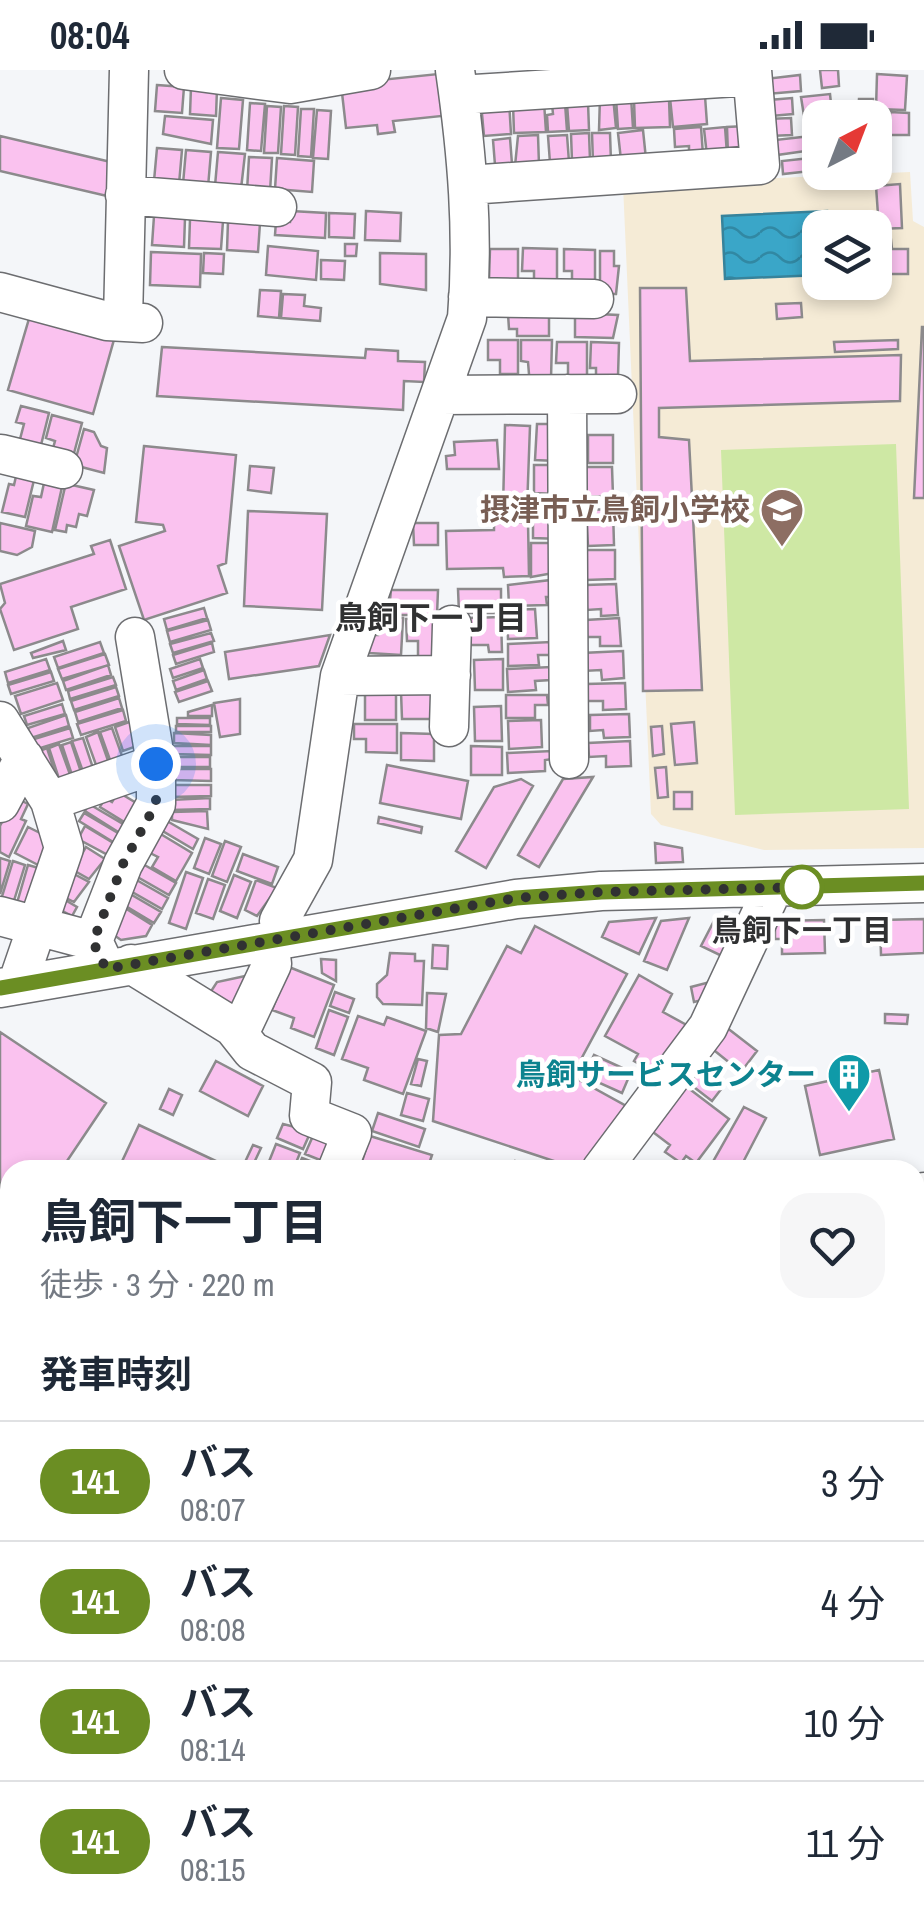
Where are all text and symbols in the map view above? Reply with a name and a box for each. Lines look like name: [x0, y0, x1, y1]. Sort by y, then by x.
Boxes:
text: 08:04: [50, 10, 130, 61]
north arrow: [802, 100, 892, 190]
map controls: [802, 100, 892, 300]
button: layers: [802, 210, 892, 300]
school or university icon: 摂津市立鳥飼小学校: [759, 487, 805, 548]
place label: 摂津市立鳥飼小学校: [480, 489, 750, 529]
district label: 鳥飼下一丁目: [335, 596, 527, 639]
your location: [131, 739, 181, 789]
marker: 鳥飼下一丁目: [781, 866, 823, 908]
place label: 鳥飼下一丁目: [712, 910, 892, 950]
building icon: 鳥飼サービスセンター: [826, 1052, 872, 1113]
place label: 鳥飼サービスセンター: [516, 1054, 816, 1094]
text: 鳥飼下一丁目: [40, 1189, 328, 1254]
button: heart: [780, 1193, 885, 1298]
text: 徒歩 · 3 分 · 220 m: [40, 1263, 275, 1306]
text: 発車時刻: [40, 1349, 192, 1400]
text: バス: [180, 1437, 256, 1488]
text: 141: [71, 1458, 119, 1505]
text: 3 分: [821, 1458, 885, 1509]
text: 08:07: [180, 1488, 246, 1531]
text: バス: [180, 1557, 256, 1608]
text: 141: [71, 1578, 119, 1625]
text: 4 分: [821, 1578, 885, 1629]
text: 08:08: [180, 1608, 246, 1651]
text: バス: [180, 1677, 256, 1728]
text: 141: [71, 1698, 119, 1745]
text: 10 分: [804, 1698, 885, 1749]
text: 08:14: [180, 1728, 246, 1771]
text: バス: [180, 1797, 256, 1848]
text: 141: [71, 1818, 119, 1865]
text: 11 分: [806, 1818, 885, 1869]
text: 08:15: [180, 1848, 246, 1891]

